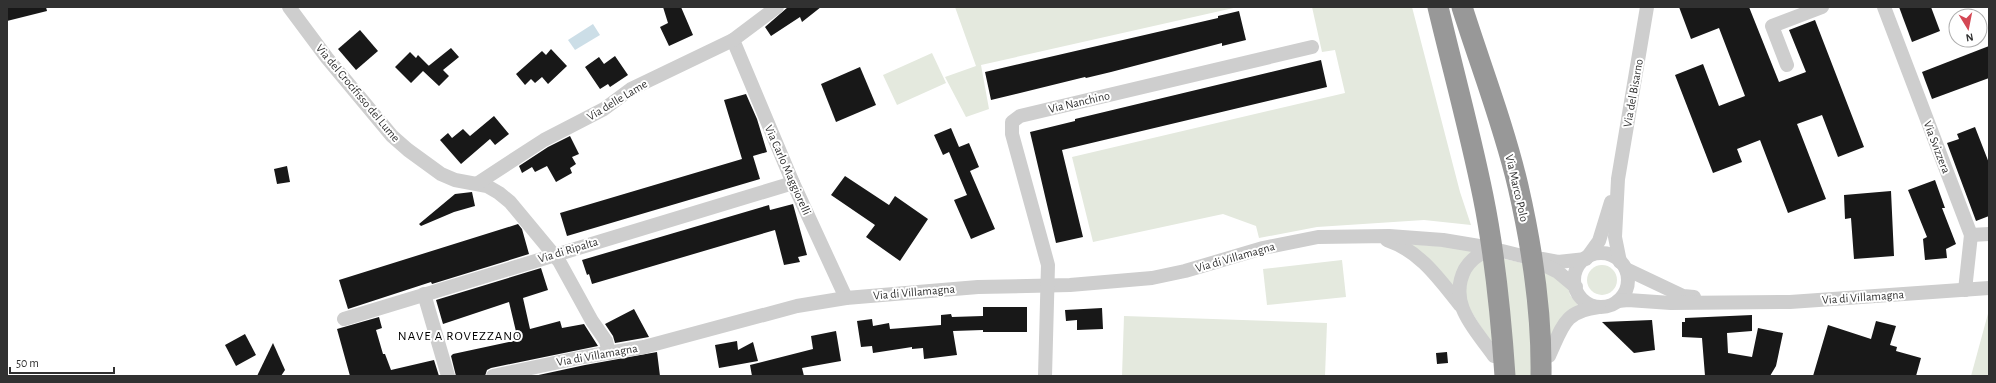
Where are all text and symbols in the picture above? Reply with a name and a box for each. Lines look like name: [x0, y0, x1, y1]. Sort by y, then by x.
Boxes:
north arrow: [1948, 8, 1988, 48]
text: N: [1965, 31, 1974, 43]
street label: Via del Crocifisso del Lume: [314, 42, 402, 144]
street label: Via del Bisarno: [1621, 58, 1645, 128]
street label: Via delle Lame: [585, 77, 649, 123]
street label: Via Nanchino: [1047, 89, 1111, 115]
street label: Via Svizzera: [1922, 119, 1953, 175]
street label: Via Carlo Maggiorelli: [763, 123, 813, 217]
street label: Via Marco Polo: [1503, 153, 1531, 223]
street label: Via di Ripalta: [537, 235, 600, 265]
street label: Via di Villamagna: [1194, 240, 1277, 274]
street label: Via di Villamagna: [873, 282, 956, 302]
street label: Via di Villamagna: [1822, 288, 1905, 306]
district label: NAVE A ROVEZZANO: [398, 330, 522, 343]
street label: Via di Villamagna: [556, 342, 639, 368]
scale bar: [10, 349, 114, 375]
text: 50 m: [16, 357, 39, 369]

